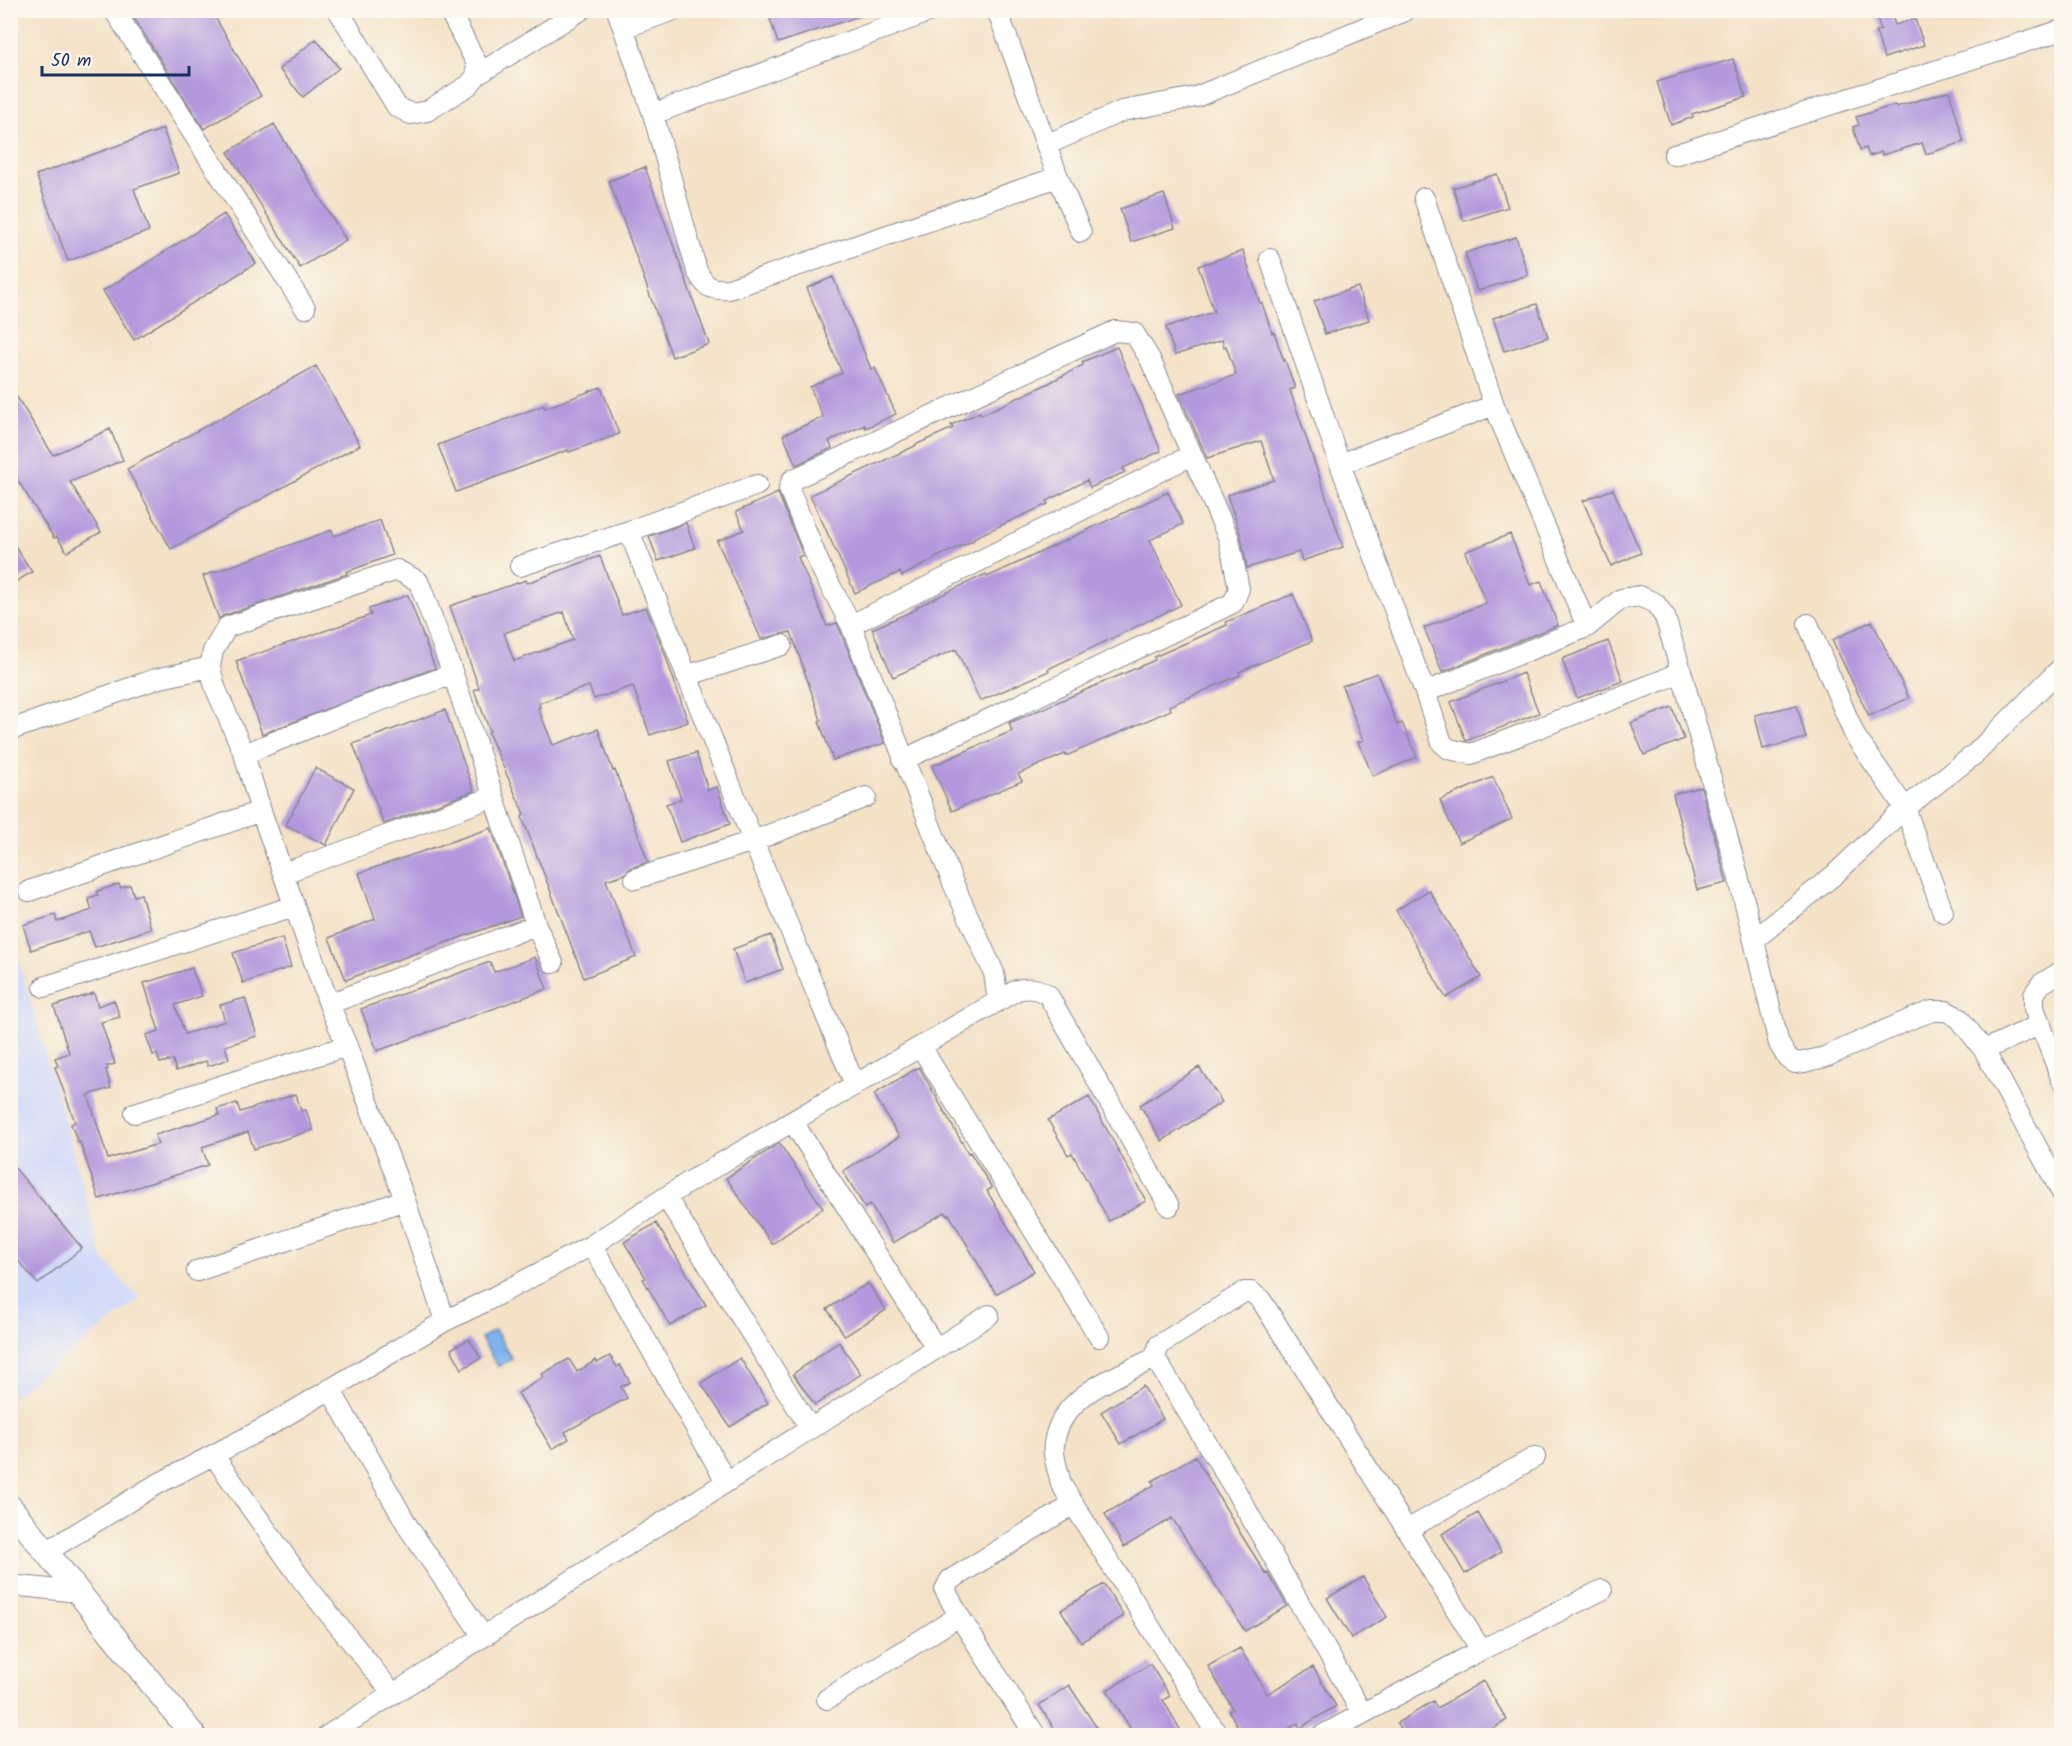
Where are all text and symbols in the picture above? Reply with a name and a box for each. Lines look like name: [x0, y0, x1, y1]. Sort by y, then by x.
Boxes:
scale bar: [42, 39, 189, 77]
text: 50 m: [51, 47, 91, 76]

